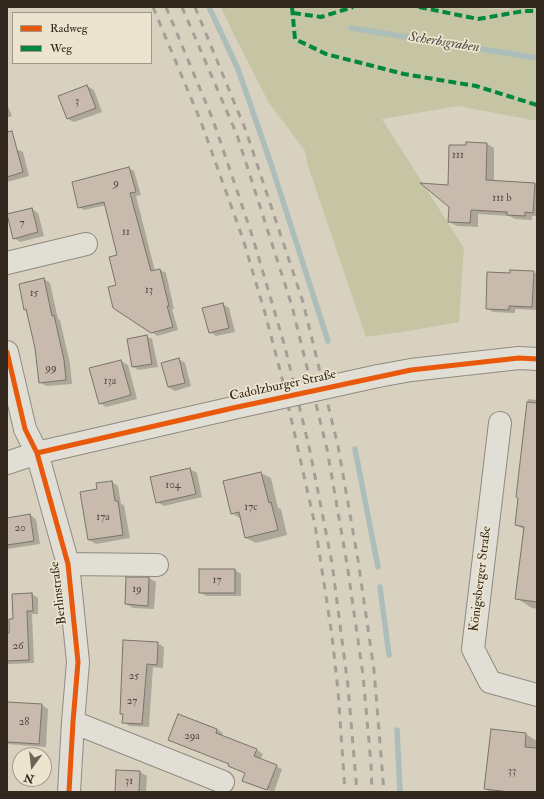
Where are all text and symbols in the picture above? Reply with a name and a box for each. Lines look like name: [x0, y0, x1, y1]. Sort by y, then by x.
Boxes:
legend: [12, 12, 152, 64]
text: Radweg: [50, 21, 88, 36]
water label: Scherbsgraben: [408, 29, 480, 57]
text: Weg: [50, 41, 72, 56]
house number: 3: [75, 95, 79, 109]
house number: 111: [452, 149, 464, 163]
house number: 9: [113, 177, 119, 191]
house number: 111 b: [492, 192, 512, 206]
house number: 7: [19, 217, 25, 231]
house number: 11: [122, 226, 130, 240]
house number: 13: [145, 284, 153, 298]
house number: 15: [30, 287, 38, 301]
house number: 99: [45, 362, 57, 376]
street label: Cadolzburger Straße: [228, 367, 338, 405]
house number: 13a: [104, 375, 116, 389]
house number: 104: [165, 479, 181, 493]
house number: 17c: [244, 501, 258, 515]
house number: 17a: [96, 511, 110, 525]
house number: 20: [14, 522, 26, 536]
street label: Königsberger Straße: [467, 525, 495, 633]
street label: Berlinstraße: [47, 561, 71, 625]
house number: 17: [213, 574, 221, 588]
house number: 19: [132, 583, 142, 597]
house number: 26: [12, 640, 24, 654]
house number: 25: [129, 670, 139, 684]
house number: 27: [127, 695, 137, 709]
house number: 28: [19, 716, 29, 730]
house number: 29a: [184, 730, 200, 744]
north arrow: [12, 747, 52, 787]
house number: 33: [508, 765, 516, 779]
text: N: [23, 771, 35, 786]
house number: 31: [125, 775, 133, 789]

